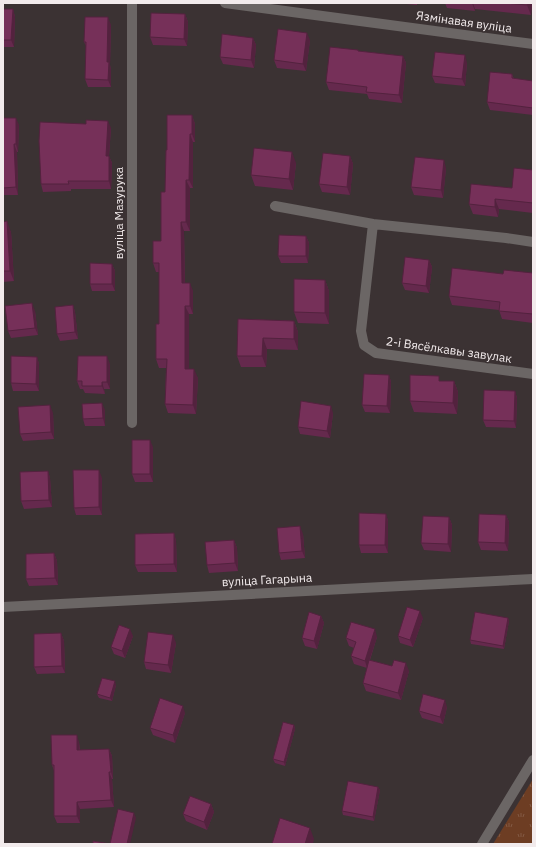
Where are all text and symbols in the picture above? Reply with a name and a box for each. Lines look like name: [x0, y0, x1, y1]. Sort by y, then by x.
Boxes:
street label: Язмінавая вуліца: [415, 7, 514, 36]
street label: вуліца Мазурука: [111, 166, 126, 259]
street label: 2-і Вясёлкавы завулак: [385, 333, 513, 366]
street label: вуліца Гагарына: [221, 570, 313, 589]

